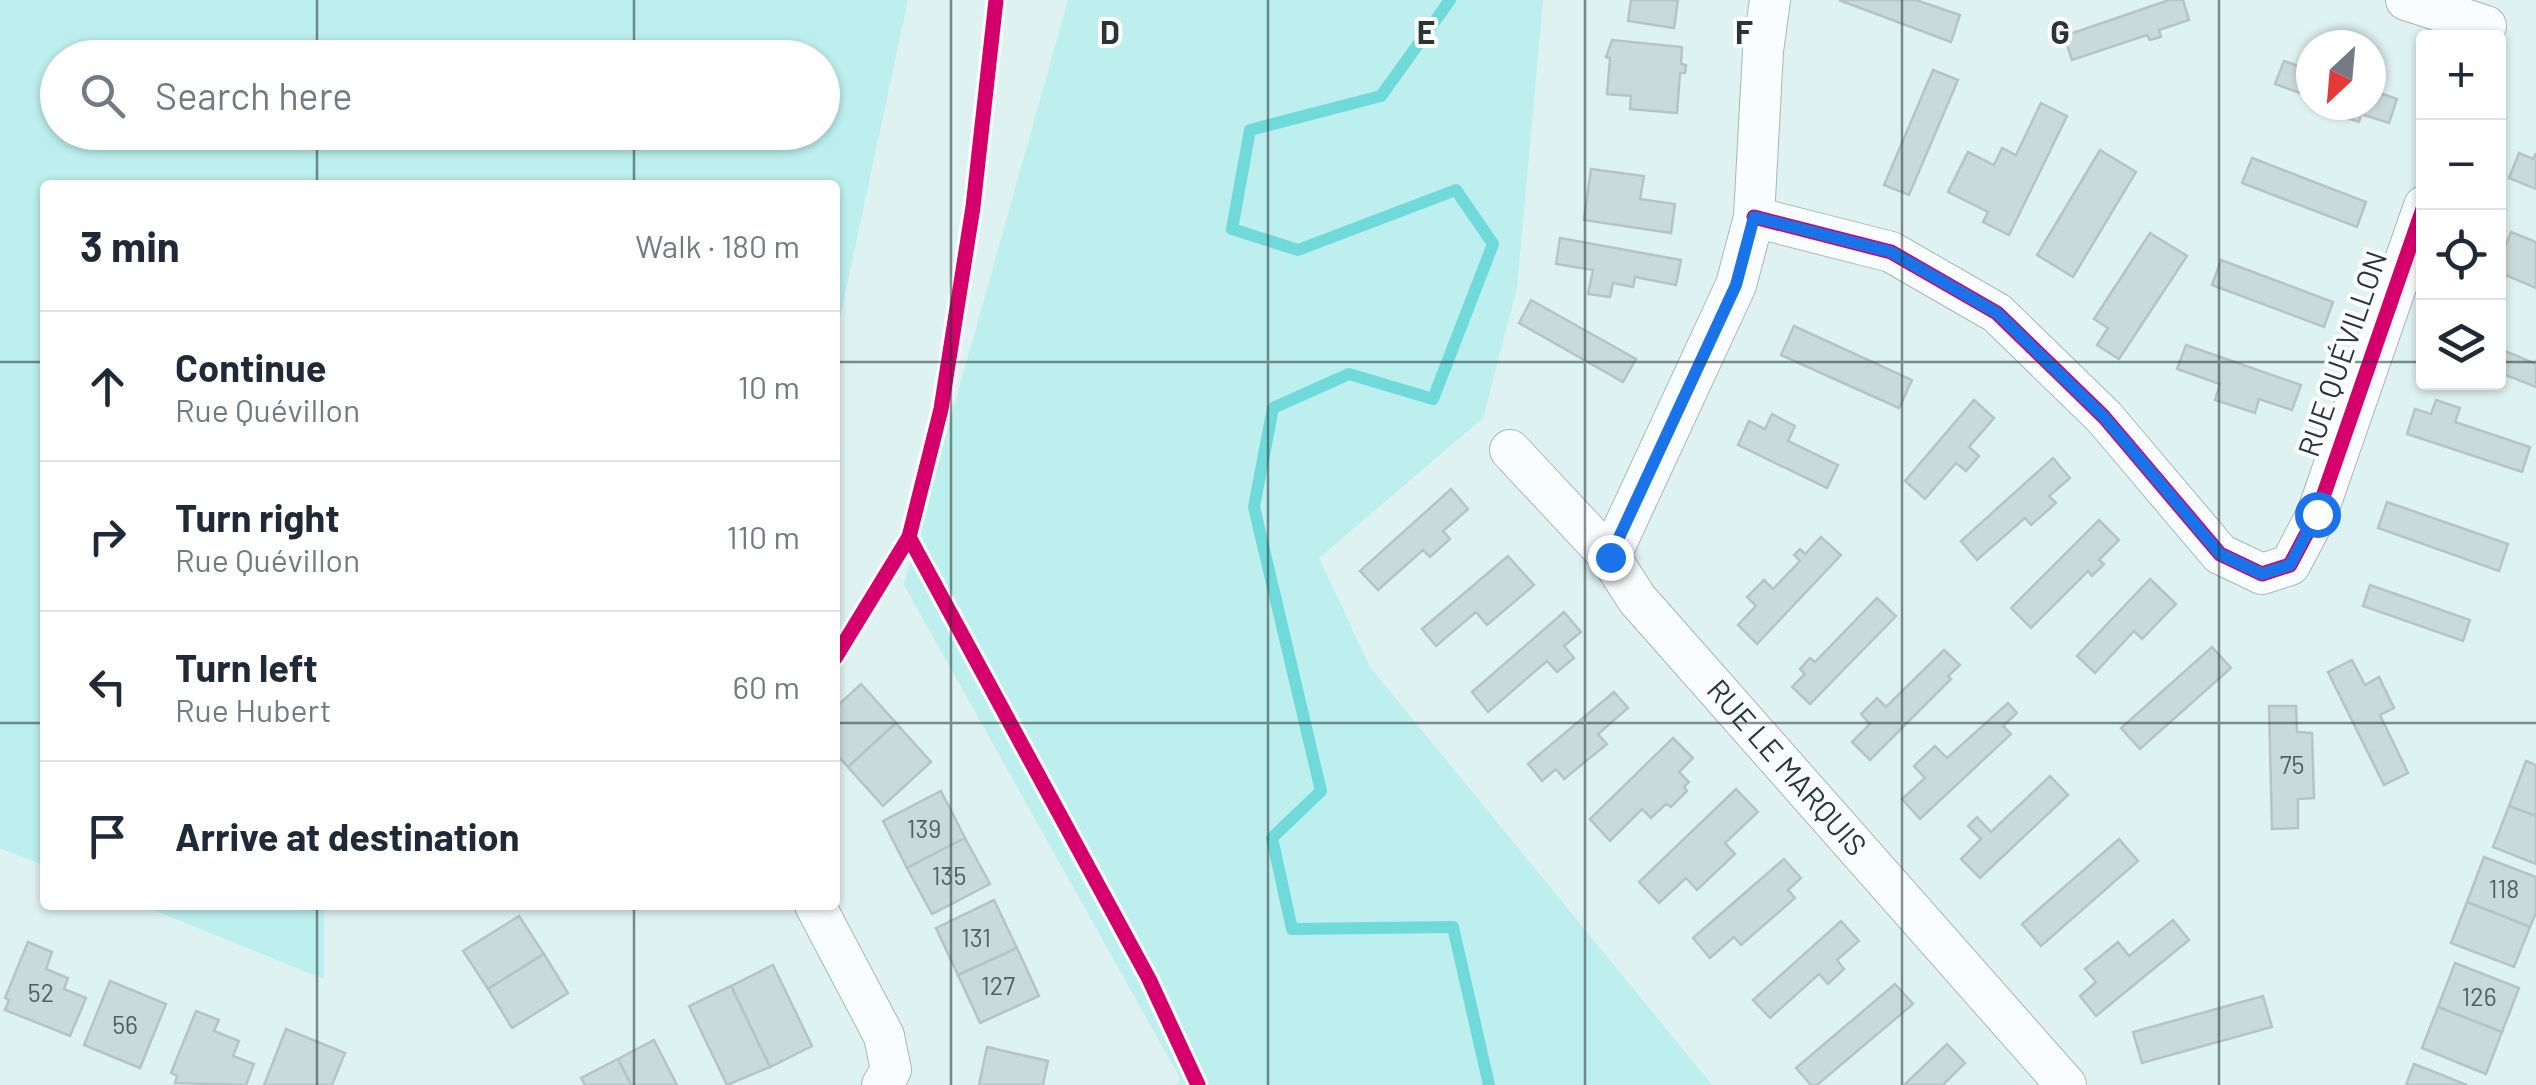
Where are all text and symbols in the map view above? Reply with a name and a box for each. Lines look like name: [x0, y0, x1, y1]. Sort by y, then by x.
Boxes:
text: D: [1100, 12, 1120, 50]
text: E: [1417, 12, 1435, 50]
text: F: [1735, 12, 1753, 50]
text: G: [2050, 12, 2070, 50]
north arrow: [2296, 30, 2386, 120]
map controls: [2416, 30, 2506, 390]
button: +: [2416, 30, 2506, 120]
search box: [40, 40, 840, 150]
icon: search: [75, 68, 130, 123]
text: Search here: [155, 72, 353, 118]
button: −: [2416, 120, 2506, 210]
button: locate: [2416, 210, 2506, 300]
text: 3 min: [80, 220, 180, 270]
text: Walk · 180 m: [635, 226, 800, 264]
street label: RUE QUÉVILLON: [2289, 246, 2393, 461]
button: layers: [2416, 300, 2506, 390]
text: Continue: [175, 344, 326, 390]
icon: ahead: [80, 359, 135, 414]
text: 10 m: [738, 367, 800, 405]
text: Rue Quévillon: [175, 390, 360, 428]
route start: [2295, 492, 2341, 538]
text: Turn right: [175, 494, 340, 540]
icon: right: [80, 509, 135, 564]
text: 110 m: [727, 517, 800, 555]
route end: [1588, 535, 1634, 581]
text: Rue Quévillon: [175, 540, 360, 578]
text: Turn left: [175, 644, 318, 690]
icon: left: [80, 659, 135, 714]
text: 60 m: [733, 667, 800, 705]
street label: RUE LE MARQUIS: [1700, 671, 1875, 862]
text: Rue Hubert: [175, 690, 331, 728]
house number: 75: [2280, 749, 2304, 779]
icon: arrive: [80, 809, 135, 864]
text: Arrive at destination: [175, 813, 520, 859]
house number: 139: [907, 813, 941, 843]
house number: 135: [932, 860, 966, 890]
house number: 118: [2489, 873, 2519, 903]
house number: 131: [961, 922, 991, 952]
house number: 127: [981, 970, 1015, 1000]
house number: 52: [28, 977, 54, 1007]
house number: 126: [2461, 981, 2497, 1011]
house number: 56: [112, 1009, 138, 1039]

